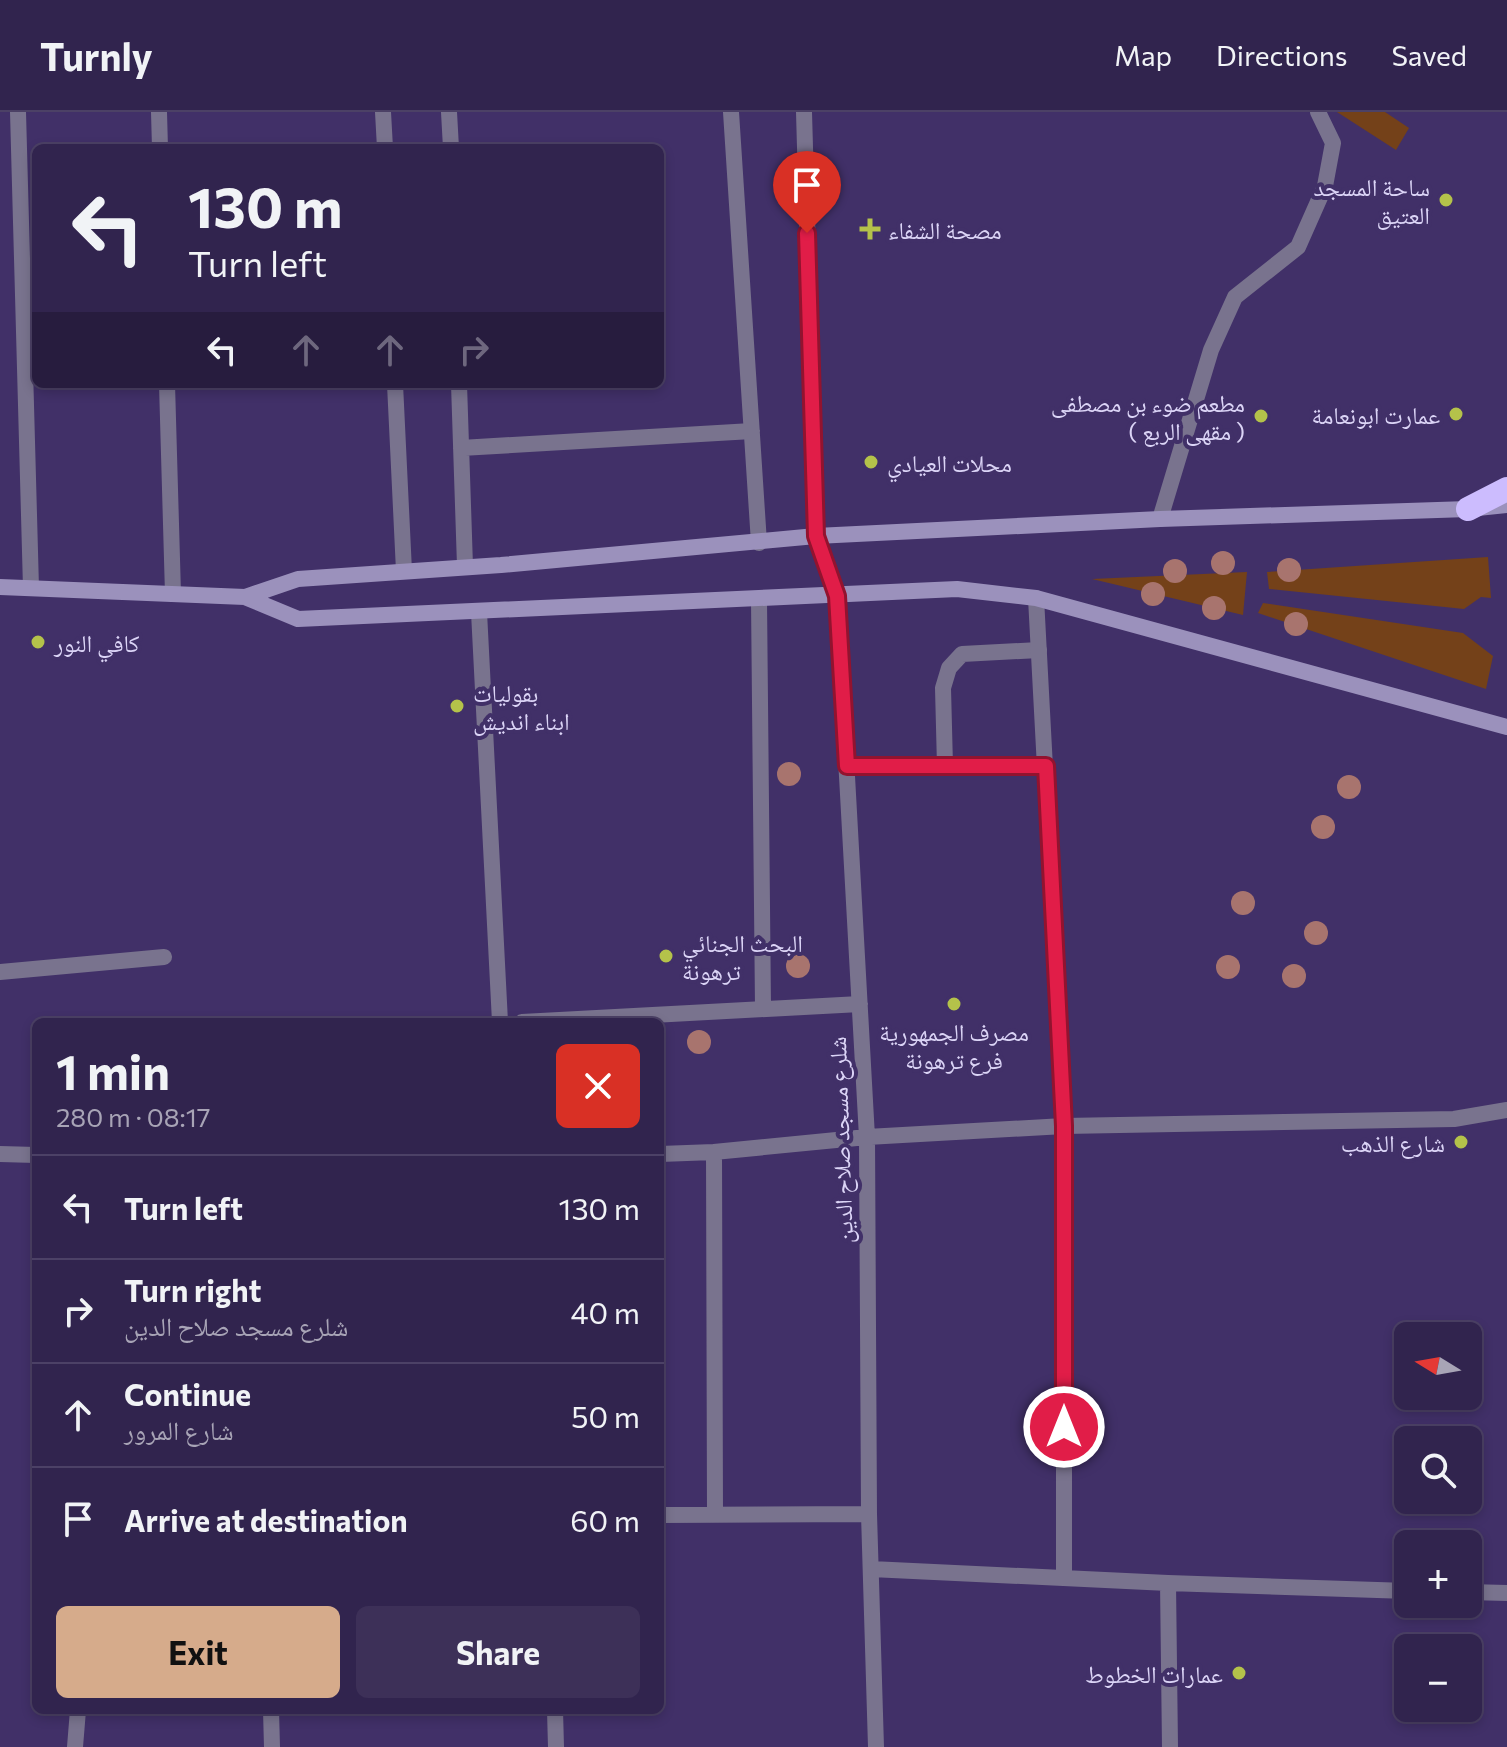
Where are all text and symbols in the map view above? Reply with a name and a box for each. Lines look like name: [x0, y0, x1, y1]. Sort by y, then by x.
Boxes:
text: Turnly: [40, 32, 153, 79]
text: Map: [1114, 38, 1172, 72]
text: Directions: [1216, 38, 1347, 72]
text: Saved: [1391, 38, 1467, 72]
pin: [773, 151, 841, 233]
icon: arrive: [785, 163, 829, 207]
text: 130 m: [188, 171, 343, 240]
place label: ساحة المسجد العتيق: [1313, 172, 1430, 230]
icon: left: [56, 176, 160, 280]
marker: ساحة المسجد العتيق: [1437, 191, 1455, 209]
place label: مصحة الشفاء: [888, 215, 1002, 244]
marker: مصحة الشفاء: [859, 218, 881, 240]
text: Turn left: [188, 240, 327, 284]
icon: left: [200, 328, 244, 372]
icon: ahead: [284, 328, 328, 372]
icon: ahead: [368, 328, 412, 372]
icon: right: [452, 328, 496, 372]
place label: مطعم ضوء بن مصطفى ( مقهى الربع ): [1051, 388, 1245, 447]
place label: عمارت ابونعامة: [1312, 400, 1440, 429]
marker: عمارت ابونعامة: [1447, 405, 1465, 423]
marker: مطعم ضوء بن مصطفى ( مقهى الربع ): [1252, 407, 1270, 425]
place label: محلات العيادي: [887, 448, 1012, 483]
marker: محلات العيادي: [862, 453, 880, 471]
place label: كافي النور: [53, 628, 140, 663]
marker: كافي النور: [29, 633, 47, 651]
place label: بقوليات ابناء انديش: [473, 678, 570, 736]
marker: بقوليات ابناء انديش: [448, 697, 466, 715]
place label: البحث الجنائي ترهونة: [682, 928, 803, 985]
marker: البحث الجنائي ترهونة: [657, 947, 675, 965]
marker: مصرف الجمهورية فرع ترهونة: [945, 995, 963, 1013]
place label: مصرف الجمهورية فرع ترهونة: [879, 1017, 1029, 1076]
street label: شلرع مسجد صلاح الدين: [822, 1036, 860, 1244]
text: 1 min: [56, 1041, 170, 1100]
button: close: [556, 1044, 640, 1128]
text: 280 m · 08:17: [56, 1101, 211, 1132]
place label: شارع الذهب: [1341, 1128, 1445, 1159]
marker: شارع الذهب: [1452, 1133, 1470, 1151]
icon: left: [56, 1185, 100, 1229]
text: Turn left: [124, 1189, 243, 1226]
text: 130 m: [559, 1189, 640, 1226]
text: Turn right: [124, 1271, 261, 1308]
icon: right: [56, 1289, 100, 1333]
text: 40 m: [571, 1293, 640, 1330]
text: شلرع مسجد صلاح الدين: [124, 1310, 348, 1341]
north arrow: [1394, 1322, 1482, 1410]
map controls: [1394, 1322, 1482, 1722]
text: Continue: [124, 1375, 251, 1412]
position arrow: [1022, 1385, 1106, 1469]
icon: ahead: [56, 1393, 100, 1437]
text: 50 m: [571, 1397, 640, 1434]
text: شارع المرور: [124, 1414, 234, 1445]
button: search: [1394, 1426, 1482, 1514]
icon: arrive: [56, 1497, 100, 1541]
text: Arrive at destination: [124, 1501, 408, 1538]
text: 60 m: [570, 1501, 640, 1538]
button: +: [1394, 1530, 1482, 1618]
button: Exit: [56, 1606, 340, 1698]
button: Share: [356, 1606, 640, 1698]
button: −: [1394, 1634, 1482, 1722]
place label: عمارات الخطوط: [1085, 1659, 1223, 1688]
marker: عمارات الخطوط: [1230, 1664, 1248, 1682]

